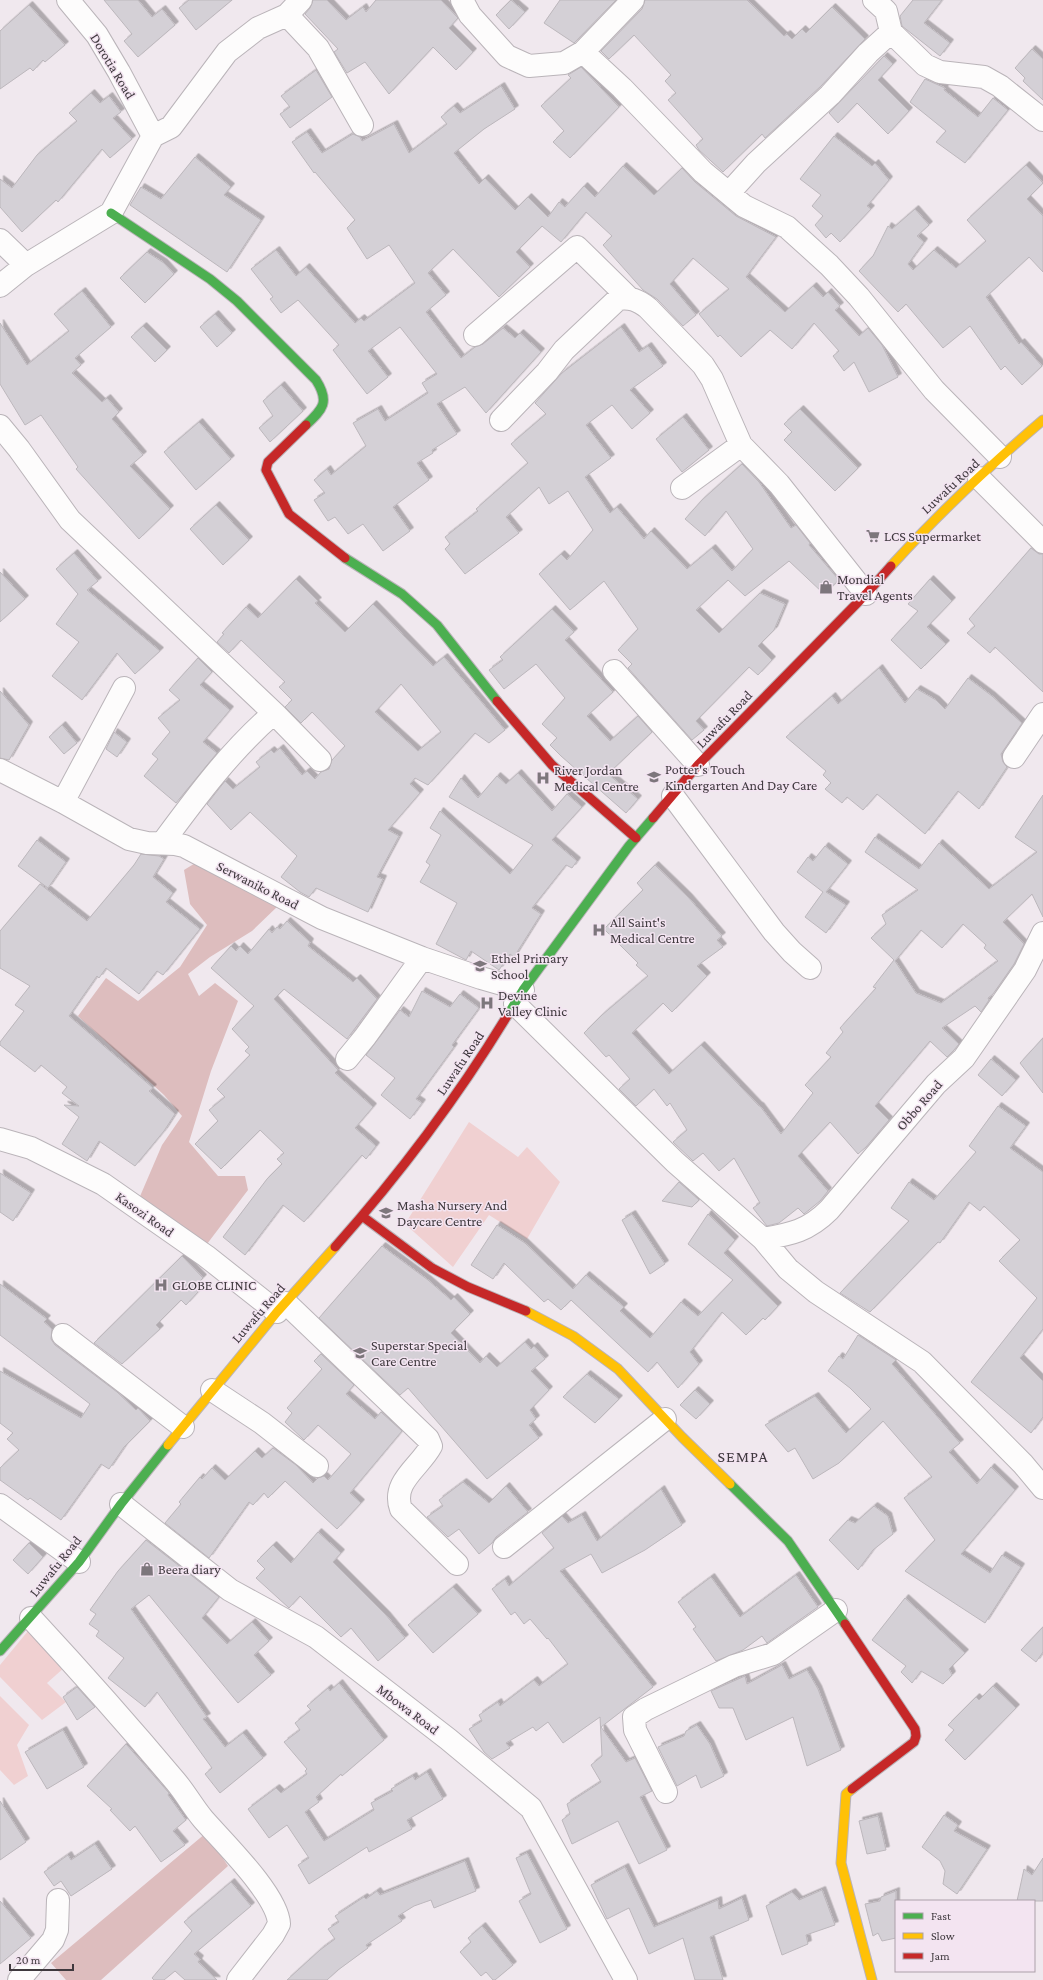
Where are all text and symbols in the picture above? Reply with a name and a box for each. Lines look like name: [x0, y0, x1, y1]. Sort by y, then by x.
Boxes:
street label: Dorotia Road: [87, 30, 139, 102]
street label: Luwafu Road: [918, 455, 983, 517]
supermarket icon: LCS Supermarket: [865, 528, 881, 544]
place label: LCS Supermarket: [884, 528, 981, 544]
place label: Mondial Travel Agents: [837, 571, 913, 603]
shop icon: Mondial Travel Agents: [818, 579, 834, 595]
street label: Luwafu Road: [693, 687, 756, 751]
place label: Potter's Touch Kindergarten And Day Care: [665, 761, 817, 793]
place label: River Jordan Medical Centre: [554, 762, 639, 794]
school or university icon: Potter's Touch Kindergarten And Day Care: [646, 769, 662, 785]
hospital icon: River Jordan Medical Centre: [535, 770, 551, 786]
street label: Serwaniko Road: [214, 857, 302, 913]
place label: All Saint's Medical Centre: [610, 914, 695, 946]
hospital icon: All Saint's Medical Centre: [591, 922, 607, 938]
place label: Ethel Primary School: [491, 950, 569, 982]
school or university icon: Ethel Primary School: [472, 958, 488, 974]
place label: Devine Valley Clinic: [498, 987, 567, 1019]
hospital icon: Devine Valley Clinic: [479, 995, 495, 1011]
street label: Luwafu Road: [433, 1028, 488, 1098]
street label: Obbo Road: [893, 1076, 946, 1134]
street label: Kasozi Road: [113, 1188, 178, 1240]
place label: Masha Nursery And Daycare Centre: [397, 1197, 508, 1229]
school or university icon: Masha Nursery And Daycare Centre: [378, 1205, 394, 1221]
hospital icon: GLOBE CLINIC: [153, 1277, 169, 1293]
place label: GLOBE CLINIC: [172, 1277, 256, 1293]
street label: Luwafu Road: [228, 1280, 289, 1346]
place label: Superstar Special Care Centre: [371, 1337, 467, 1369]
school or university icon: Superstar Special Care Centre: [352, 1345, 368, 1361]
district label: SEMPA: [717, 1448, 769, 1465]
street label: Luwafu Road: [26, 1532, 85, 1600]
shop icon: Beera diary: [139, 1561, 155, 1577]
place label: Beera diary: [158, 1561, 221, 1577]
street label: Mbowa Road: [374, 1681, 443, 1738]
legend: [895, 1900, 1035, 1972]
text: Fast: [931, 1909, 952, 1923]
text: Slow: [931, 1929, 955, 1943]
scale bar: [10, 1946, 73, 1972]
text: Jam: [930, 1949, 950, 1963]
text: 20 m: [16, 1953, 41, 1967]

